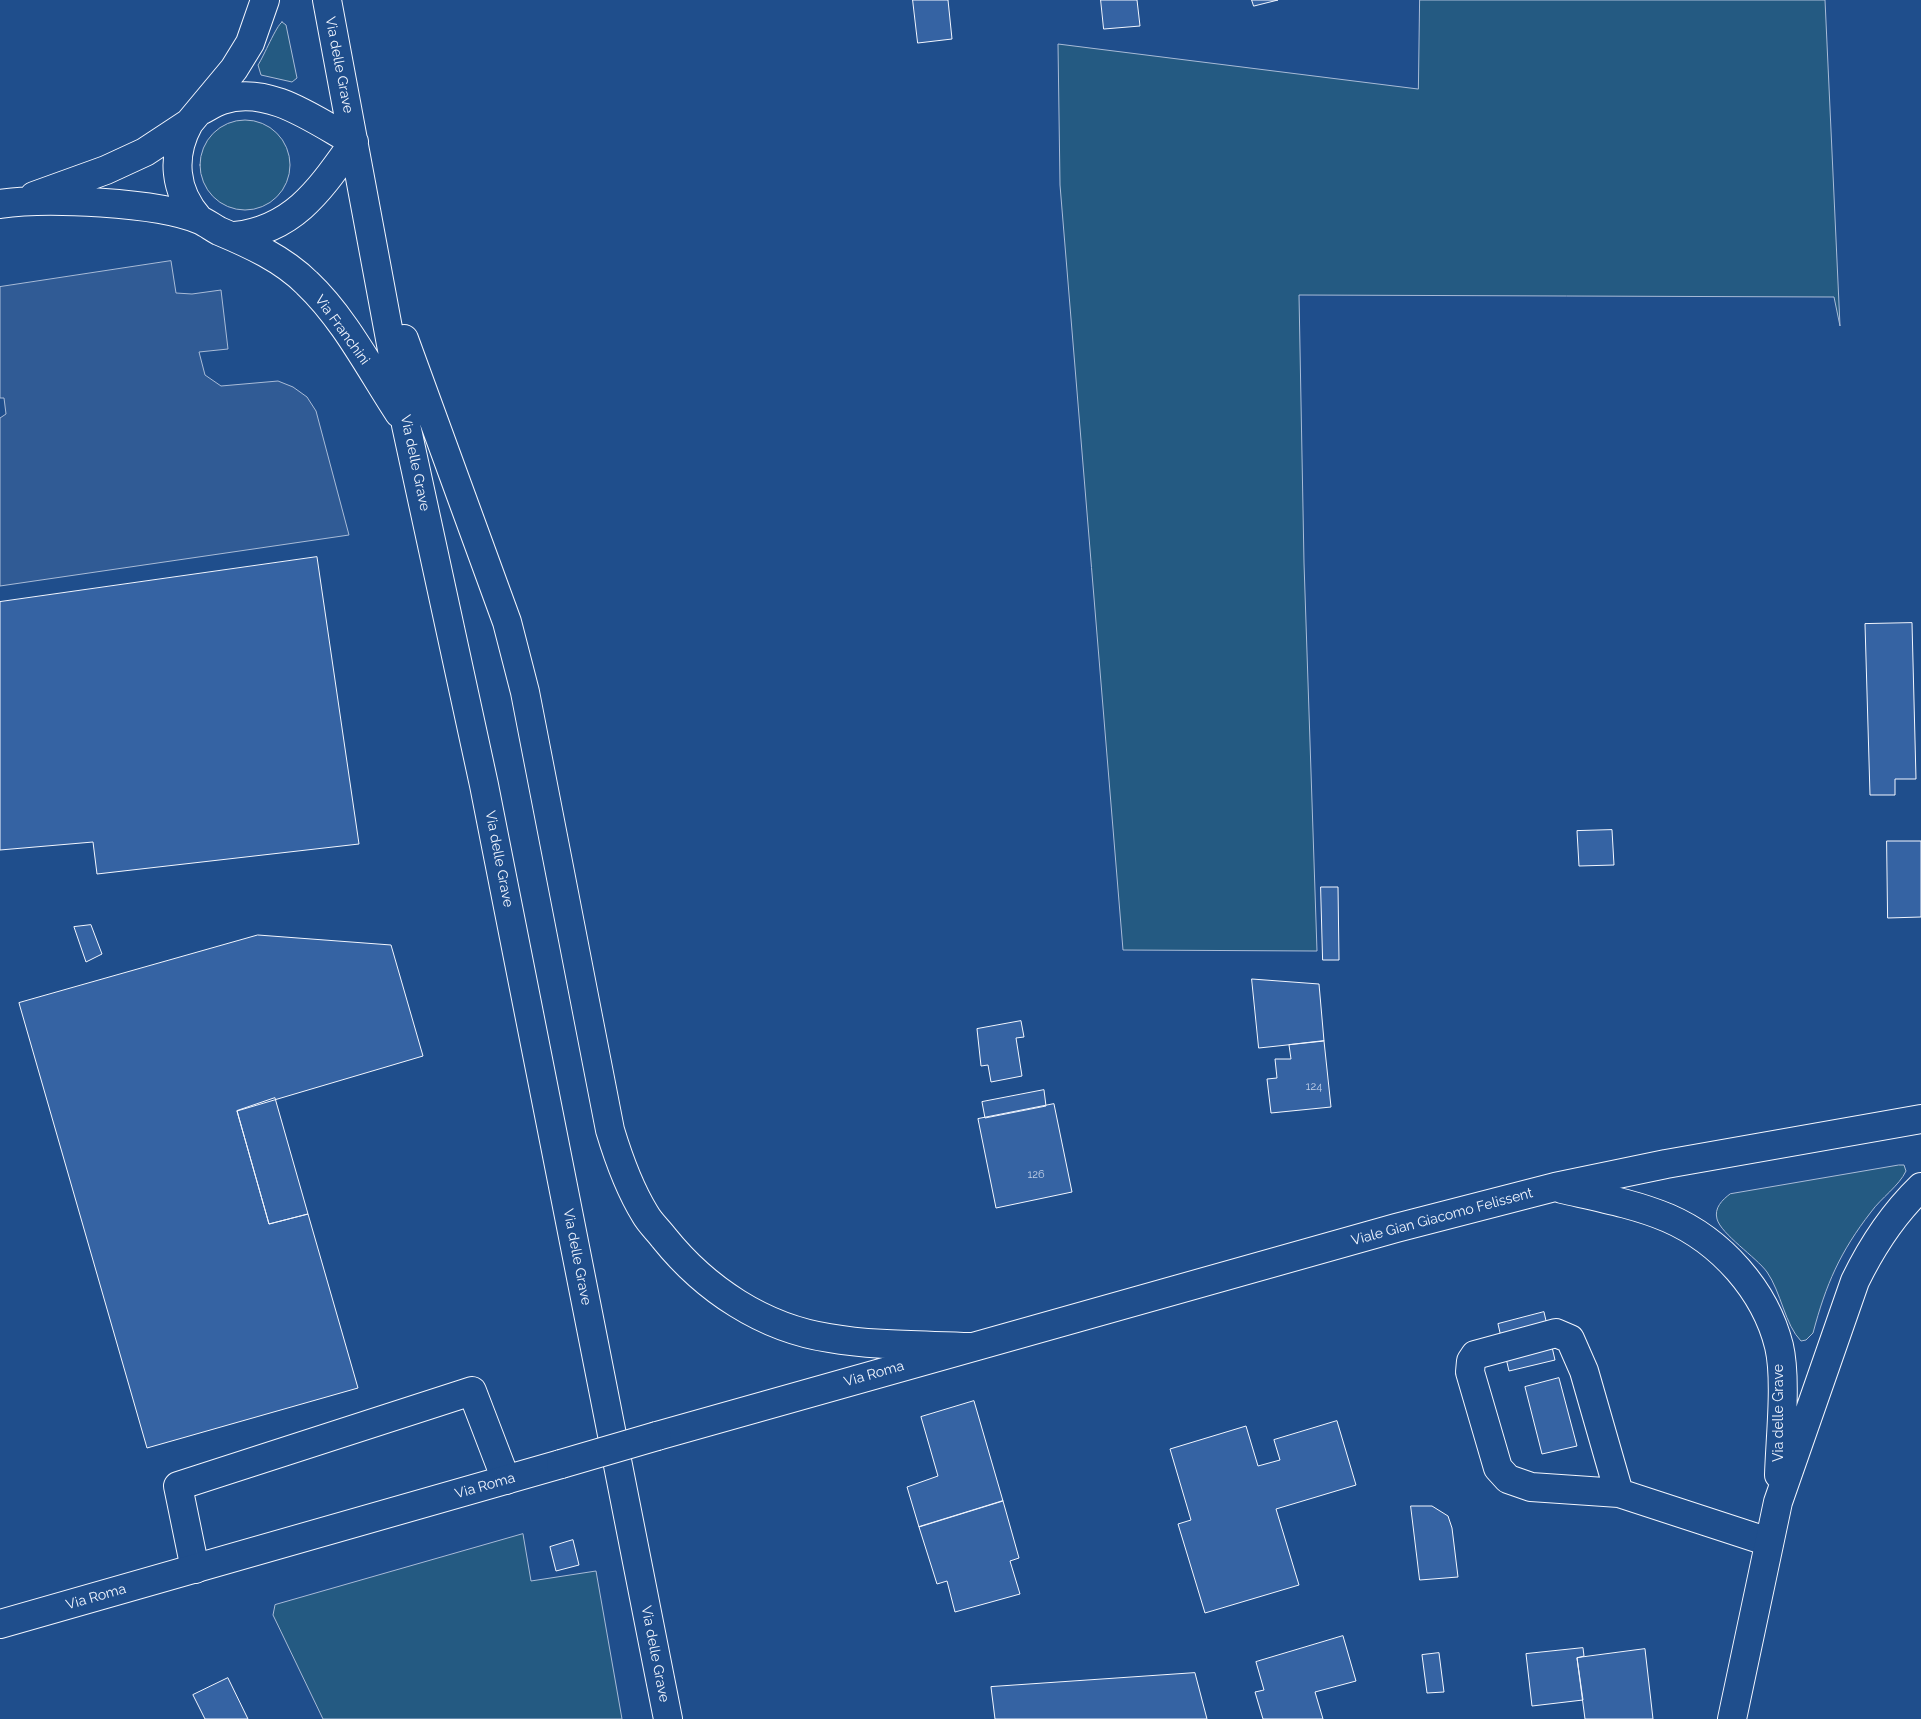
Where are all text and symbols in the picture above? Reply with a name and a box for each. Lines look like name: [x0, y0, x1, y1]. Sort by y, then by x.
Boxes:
street label: Via delle Grave: [321, 15, 357, 115]
street label: Via Franchini: [311, 292, 373, 368]
street label: Via delle Grave: [397, 413, 433, 513]
street label: Via delle Grave: [481, 809, 517, 909]
house number: 124: [1306, 1080, 1322, 1094]
house number: 126: [1027, 1168, 1045, 1182]
street label: Viale Gian Giacomo Felissent: [1349, 1185, 1535, 1249]
street label: Via delle Grave: [559, 1207, 595, 1307]
street label: Via Roma: [842, 1357, 906, 1391]
street label: Via delle Grave: [1771, 1364, 1787, 1462]
street label: Via Roma: [453, 1469, 517, 1503]
street label: Via Roma: [64, 1580, 128, 1614]
street label: Via delle Grave: [637, 1604, 673, 1704]

